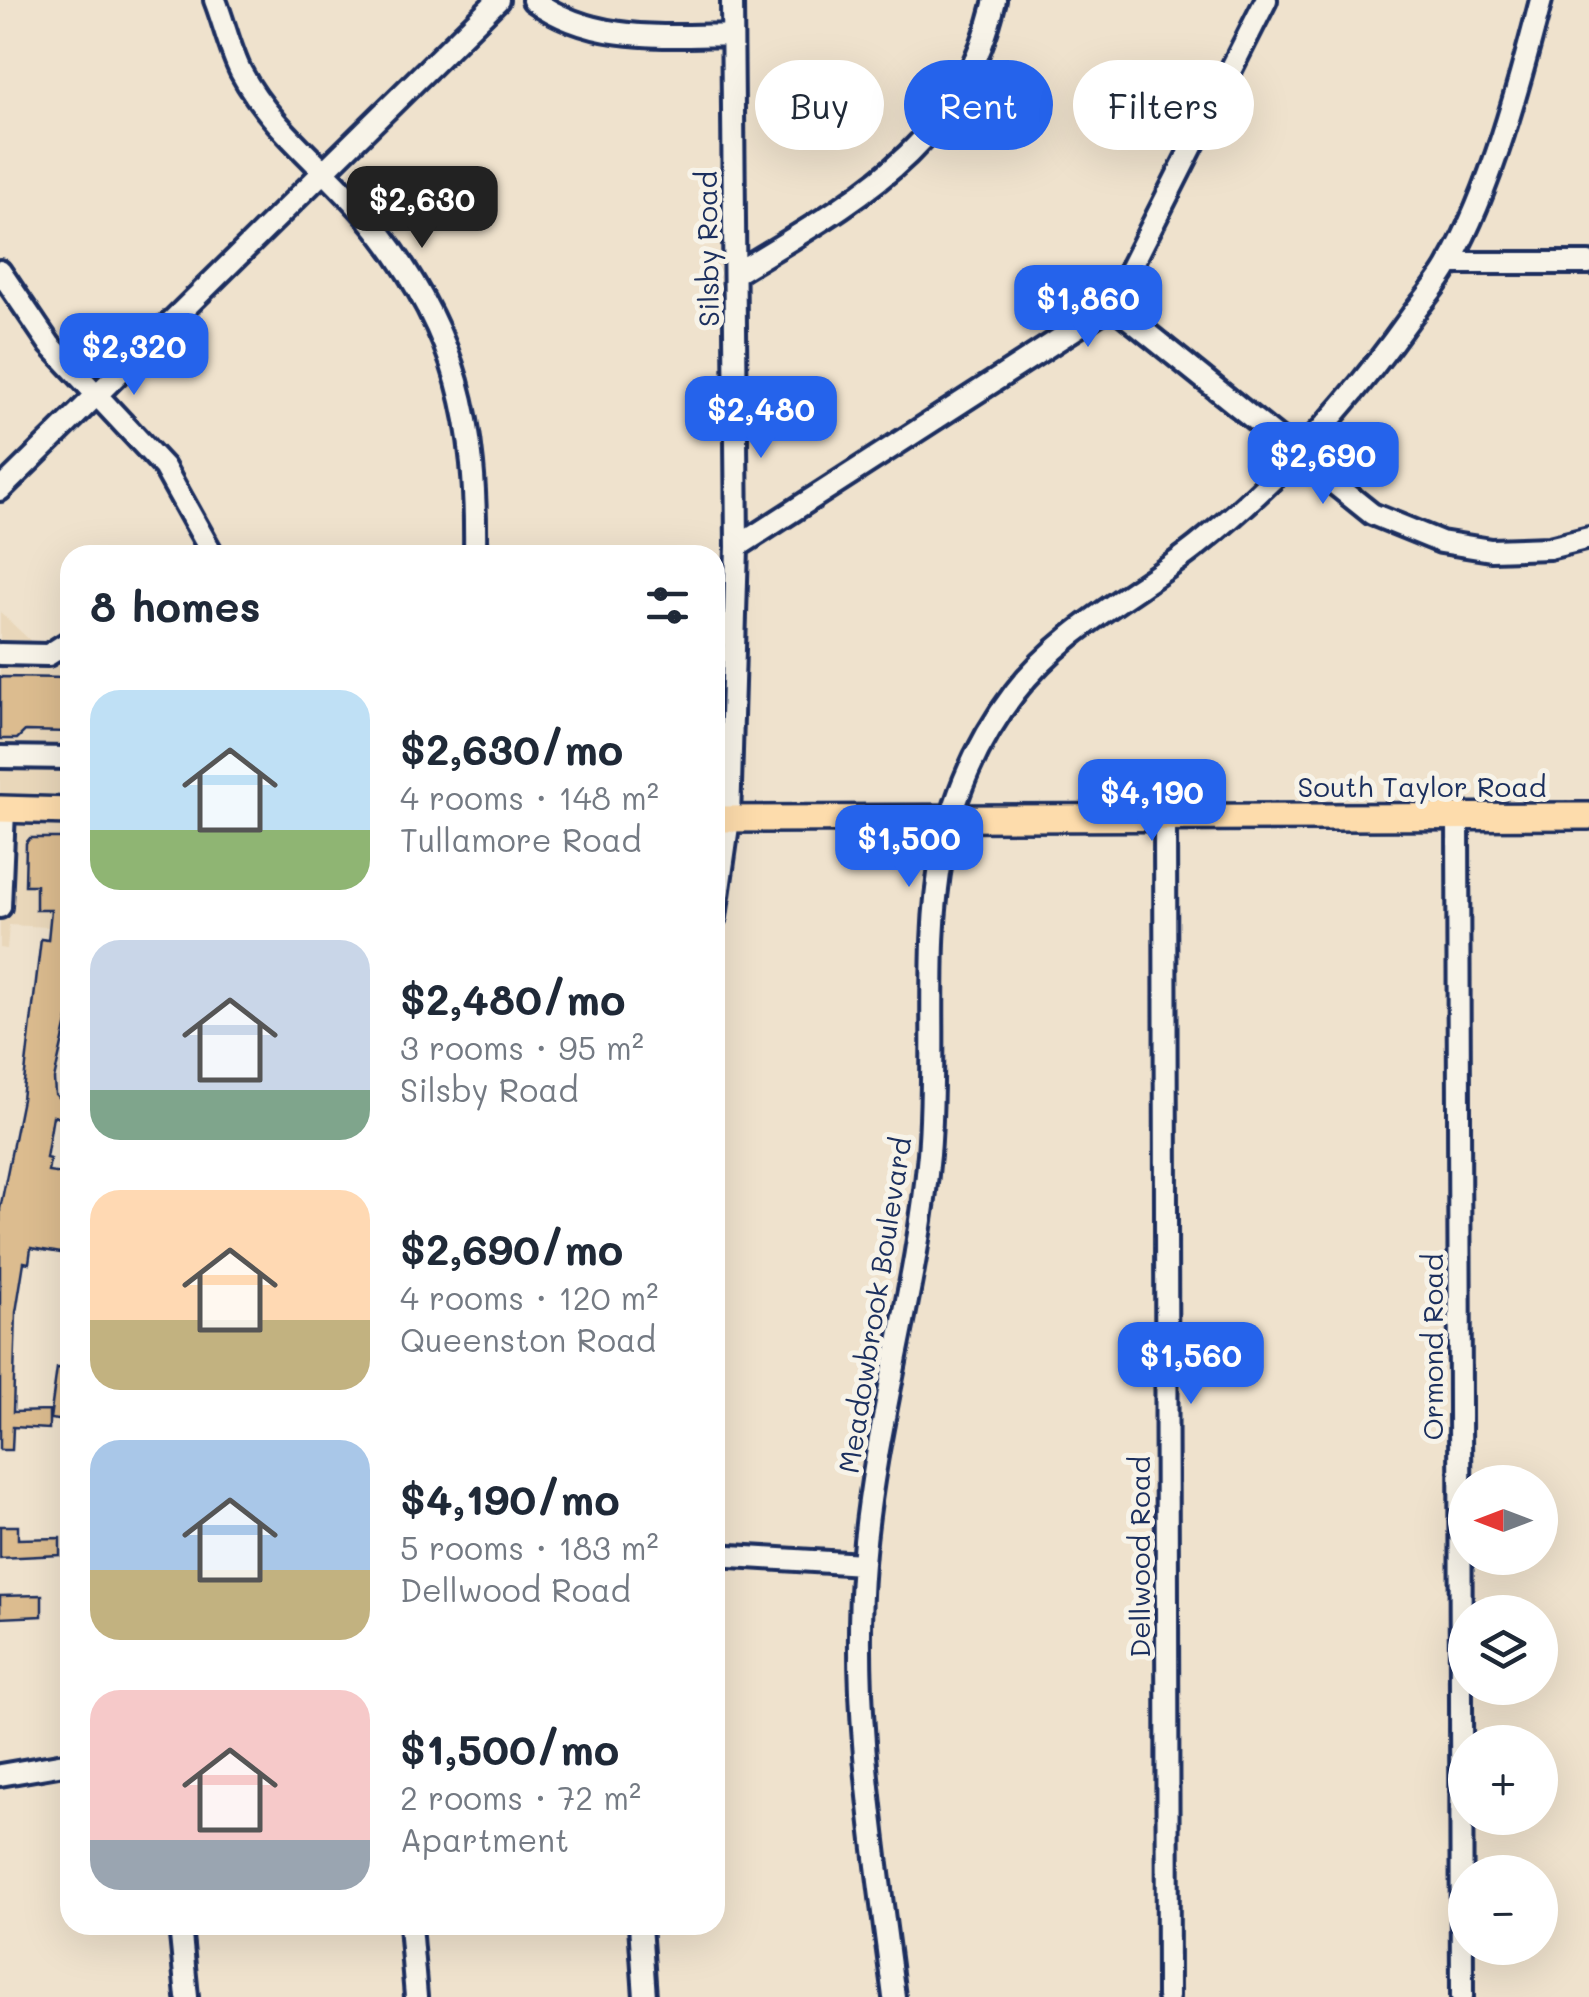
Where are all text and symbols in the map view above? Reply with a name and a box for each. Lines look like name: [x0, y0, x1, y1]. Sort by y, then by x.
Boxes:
chip: Buy: [755, 60, 884, 150]
chip: Rent: [904, 60, 1053, 150]
chip: Filters: [1073, 60, 1254, 150]
pin: $2,630: [341, 166, 503, 251]
street label: Silsby Road: [688, 171, 726, 327]
text: $2,630: [369, 177, 475, 219]
pin: $1,860: [1007, 265, 1169, 350]
text: $1,860: [1036, 276, 1140, 318]
pin: $2,320: [53, 313, 215, 398]
text: $2,320: [81, 324, 187, 366]
pin: $2,480: [680, 376, 842, 461]
text: $2,480: [707, 387, 815, 429]
pin: $2,690: [1242, 422, 1404, 507]
text: $2,690: [1270, 433, 1376, 475]
text: 8 homes: [90, 578, 261, 633]
icon: filters: [640, 578, 695, 633]
text: $2,630/mo: [400, 721, 623, 776]
icon: home: [170, 730, 290, 850]
pin: $4,190: [1071, 759, 1233, 844]
street label: South Taylor Road: [1298, 768, 1546, 804]
text: $4,190: [1100, 770, 1204, 812]
text: 4 rooms · 148 m²: [400, 776, 659, 818]
pin: $1,500: [828, 805, 990, 890]
text: $1,500: [857, 816, 961, 858]
text: Tullamore Road: [400, 818, 642, 860]
text: $2,480/mo: [400, 971, 625, 1026]
icon: home: [170, 980, 290, 1100]
text: 3 rooms · 95 m²: [400, 1026, 644, 1068]
text: Silsby Road: [400, 1068, 578, 1110]
street label: Meadowbrook Boulevard: [830, 1134, 918, 1476]
text: $2,690/mo: [400, 1221, 623, 1276]
icon: home: [170, 1230, 290, 1350]
street label: Ormond Road: [1414, 1253, 1450, 1441]
text: 4 rooms · 120 m²: [400, 1276, 658, 1318]
text: Queenston Road: [400, 1318, 656, 1360]
pin: $1,560: [1110, 1322, 1272, 1407]
text: $1,560: [1140, 1333, 1242, 1375]
street label: Dellwood Road: [1121, 1456, 1157, 1658]
north arrow: [1448, 1465, 1558, 1575]
map controls: [1448, 1465, 1558, 1965]
text: $4,190/mo: [400, 1471, 620, 1526]
icon: home: [170, 1480, 290, 1600]
text: 5 rooms · 183 m²: [400, 1526, 659, 1568]
text: Dellwood Road: [400, 1568, 631, 1610]
button: layers: [1448, 1595, 1558, 1705]
text: $1,500/mo: [400, 1721, 619, 1776]
button: +: [1448, 1725, 1558, 1835]
icon: home: [170, 1730, 290, 1850]
text: 2 rooms · 72 m²: [400, 1776, 641, 1818]
text: Apartment: [400, 1818, 569, 1860]
button: −: [1448, 1855, 1558, 1965]

